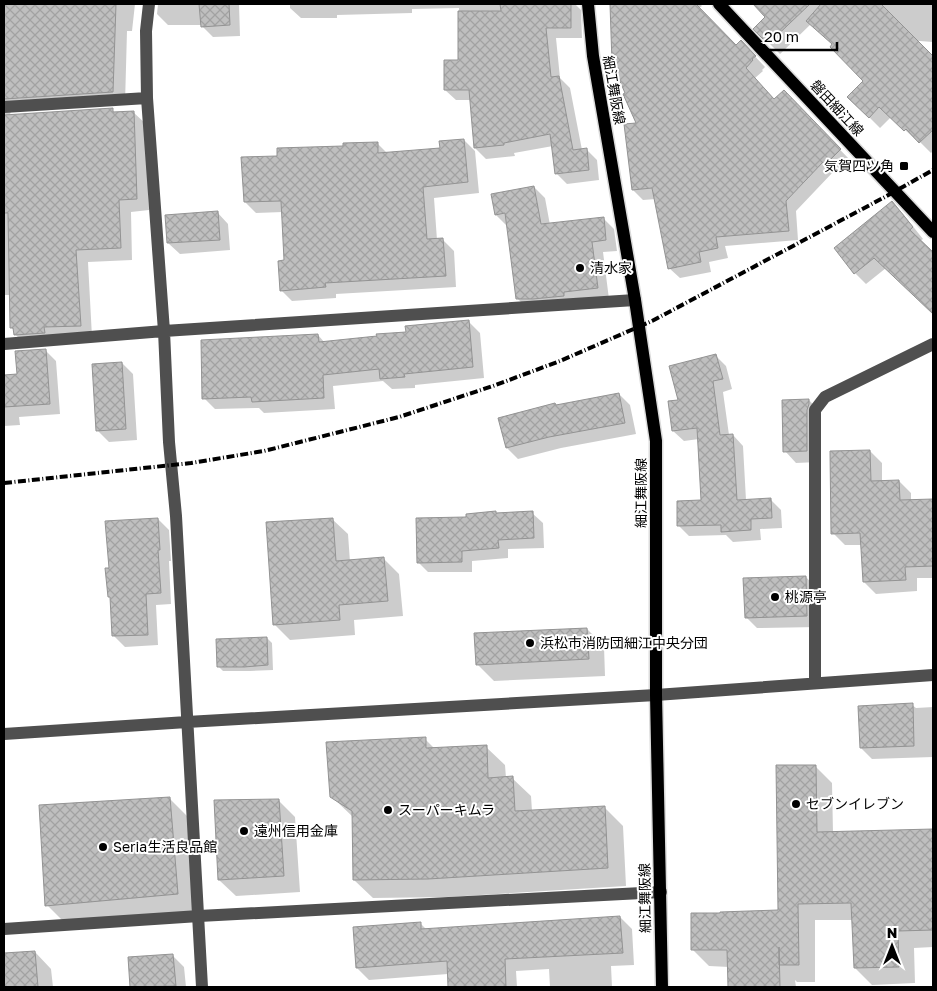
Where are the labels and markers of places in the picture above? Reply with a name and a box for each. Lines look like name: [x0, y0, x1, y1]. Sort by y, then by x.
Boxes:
place label: 気賀四ツ角: [824, 157, 894, 174]
marker: 気賀四ツ角: [898, 160, 910, 172]
place label: 清水家: [590, 259, 632, 276]
marker: 清水家: [574, 262, 586, 274]
place label: 桃源亭: [785, 588, 827, 605]
marker: 桃源亭: [769, 591, 781, 603]
place label: 浜松市消防団細江中央分団: [540, 634, 708, 651]
marker: 浜松市消防団細江中央分団: [524, 637, 536, 649]
place label: セブンイレブン: [806, 795, 904, 812]
marker: セブンイレブン: [790, 798, 802, 810]
place label: スーパーキムラ: [398, 801, 495, 818]
marker: スーパーキムラ: [382, 804, 394, 816]
place label: 遠州信用金庫: [254, 822, 338, 839]
marker: 遠州信用金庫: [238, 825, 250, 837]
place label: Seria生活良品館: [113, 838, 217, 855]
marker: Seria生活良品館: [97, 841, 109, 853]

